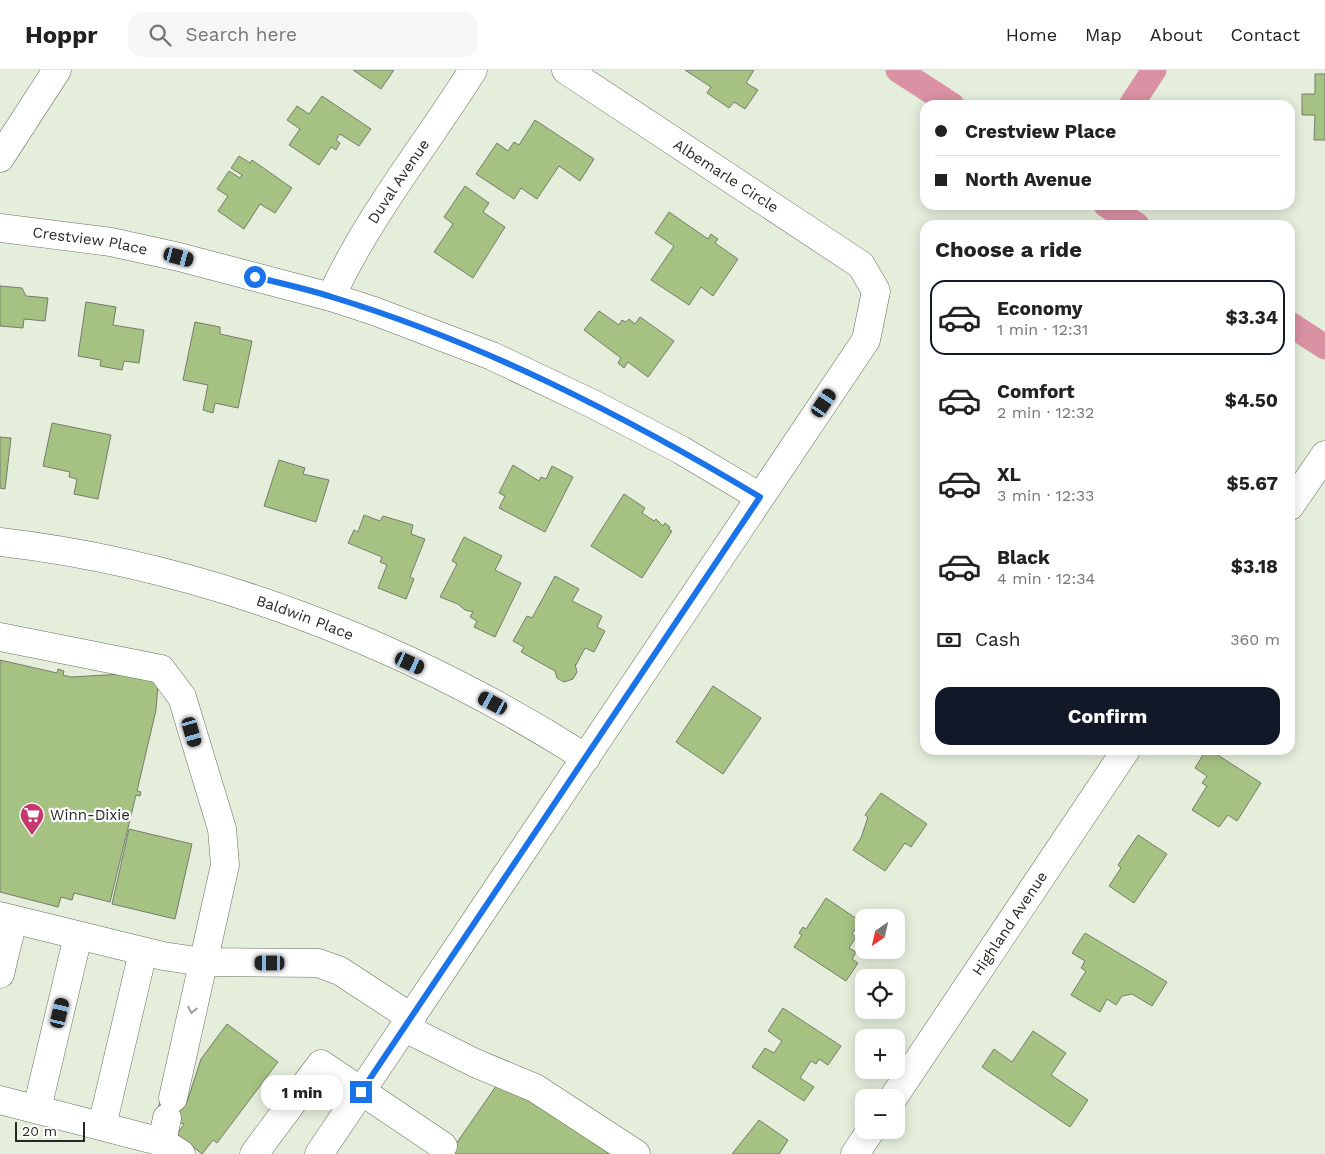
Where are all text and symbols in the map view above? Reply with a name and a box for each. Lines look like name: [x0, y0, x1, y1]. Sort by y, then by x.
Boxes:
search box: [128, 12, 478, 57]
text: Hoppr: [25, 21, 98, 49]
icon: search: [146, 21, 174, 49]
text: Search here: [186, 23, 297, 46]
text: Home: [1006, 24, 1057, 45]
text: Map: [1085, 24, 1122, 45]
text: About: [1150, 24, 1202, 45]
text: Contact: [1230, 24, 1300, 45]
text: Crestview Place: [965, 120, 1116, 143]
street label: Albemarle Circle: [670, 135, 782, 217]
street label: Duval Avenue: [364, 136, 433, 227]
text: North Avenue: [965, 168, 1092, 191]
street label: Crestview Place: [32, 223, 149, 259]
text: Choose a ride: [935, 237, 1082, 262]
car: [162, 246, 195, 268]
route start: [244, 266, 266, 288]
icon: car: [937, 295, 982, 340]
text: Economy: [997, 297, 1082, 320]
text: $3.34: [1226, 306, 1278, 329]
text: 1 min · 12:31: [997, 320, 1088, 339]
icon: car: [937, 378, 982, 423]
text: Comfort: [997, 380, 1075, 403]
car: [809, 386, 838, 420]
text: $4.50: [1225, 389, 1278, 412]
text: 2 min · 12:32: [997, 403, 1094, 422]
icon: car: [937, 461, 982, 506]
text: XL: [997, 463, 1021, 486]
text: $5.67: [1227, 472, 1278, 495]
text: 3 min · 12:33: [997, 486, 1094, 505]
icon: car: [937, 544, 982, 589]
text: Black: [997, 546, 1050, 569]
text: $3.18: [1231, 555, 1278, 578]
text: 4 min · 12:34: [997, 569, 1095, 588]
street label: Baldwin Place: [254, 591, 356, 644]
icon: cash: [935, 626, 963, 654]
text: Cash: [975, 628, 1021, 651]
text: 360 m: [1230, 630, 1280, 649]
car: [393, 650, 426, 676]
button: Confirm: [935, 687, 1280, 745]
car: [476, 689, 509, 717]
car: [180, 716, 203, 748]
supermarket icon: Winn-Dixie: [19, 802, 45, 836]
place label: Winn-Dixie: [50, 806, 130, 824]
street label: Highland Avenue: [969, 868, 1051, 979]
north arrow: [855, 909, 905, 959]
map controls: [855, 909, 905, 1139]
car: [255, 956, 285, 971]
button: locate: [855, 969, 905, 1019]
car: [49, 997, 70, 1029]
one-way arrow: [188, 1005, 198, 1014]
button: +: [855, 1029, 905, 1079]
callout: 1 min: [261, 1074, 344, 1110]
route end: [350, 1081, 372, 1103]
text: 1 min: [281, 1083, 323, 1102]
button: −: [855, 1089, 905, 1139]
scale bar: [15, 1119, 85, 1142]
text: 20 m: [22, 1123, 57, 1139]

